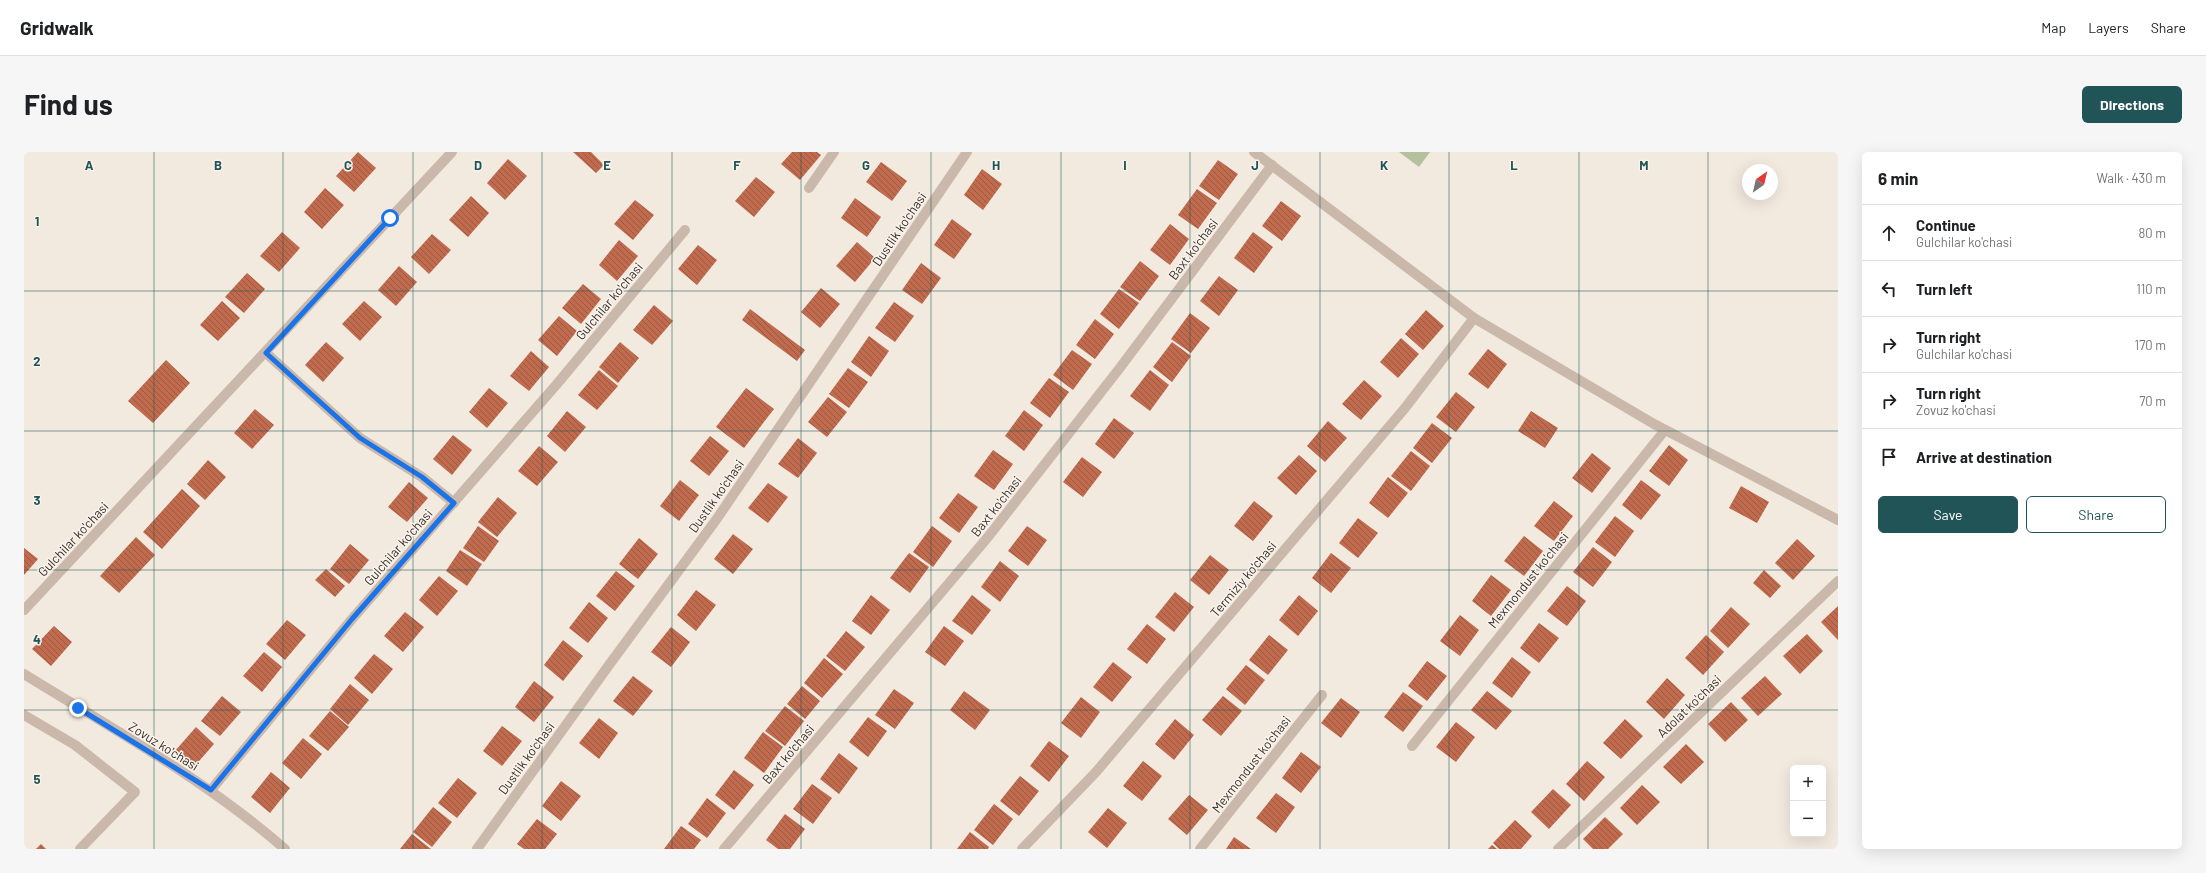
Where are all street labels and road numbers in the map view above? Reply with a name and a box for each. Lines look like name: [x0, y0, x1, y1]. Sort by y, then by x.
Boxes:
street label: Dustlik ko'chasi: [868, 189, 930, 269]
street label: Baxt ko'chasi: [1165, 215, 1221, 283]
street label: Gulchilar ko'chasi: [572, 259, 646, 343]
street label: Dustlik ko'chasi: [685, 456, 747, 536]
street label: Baxt ko'chasi: [967, 473, 1025, 539]
street label: Gulchilar ko'chasi: [34, 498, 112, 580]
street label: Gulchilar ko'chasi: [360, 505, 436, 589]
street label: Mexmondust ko'chasi: [1484, 529, 1572, 631]
street label: Termiziy ko'chasi: [1207, 538, 1279, 620]
street label: Adolat ko'chasi: [1654, 671, 1724, 741]
street label: Mexmondust ko'chasi: [1208, 712, 1294, 816]
street label: Zovuz ko'chasi: [126, 718, 202, 774]
street label: Dustlik ko'chasi: [494, 719, 558, 797]
street label: Baxt ko'chasi: [759, 721, 817, 787]

